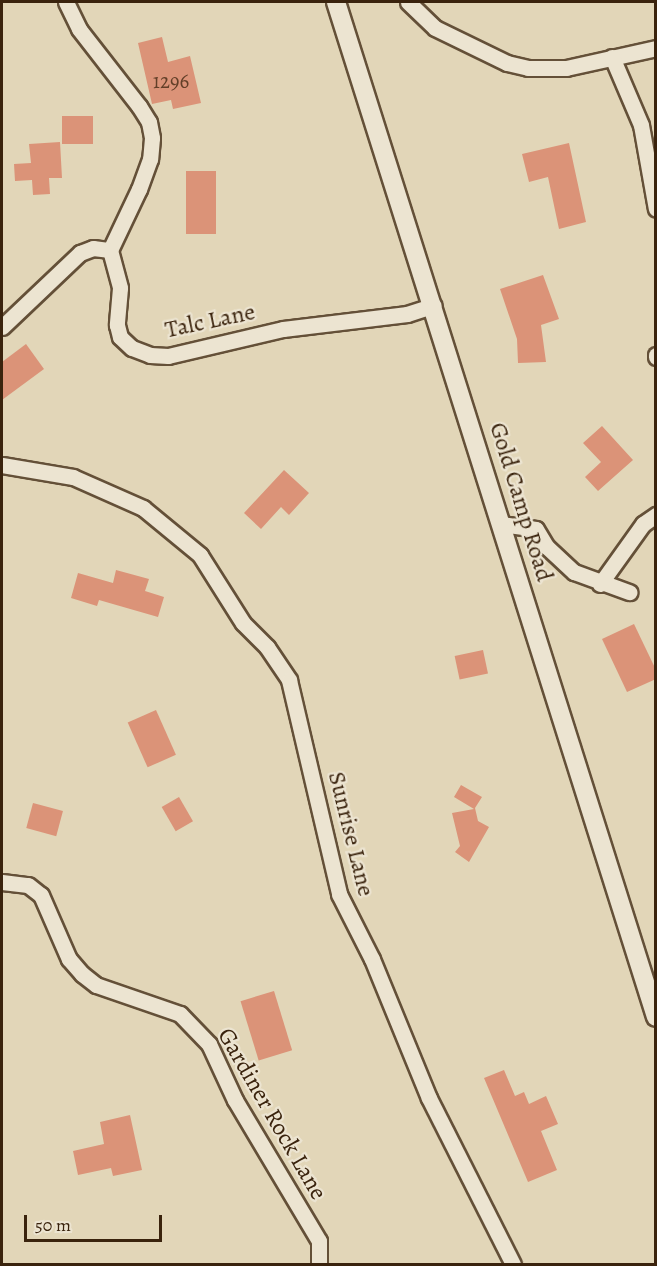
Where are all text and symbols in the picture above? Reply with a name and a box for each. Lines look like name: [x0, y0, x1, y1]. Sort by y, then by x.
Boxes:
house number: 1296: [153, 68, 189, 94]
street label: Talc Lane: [162, 297, 258, 345]
street label: Gold Camp Road: [483, 419, 559, 585]
street label: Sunrise Lane: [322, 769, 380, 899]
street label: Gardiner Rock Lane: [211, 1023, 333, 1205]
scale bar: [27, 1203, 165, 1241]
text: 50 m: [35, 1213, 71, 1237]

